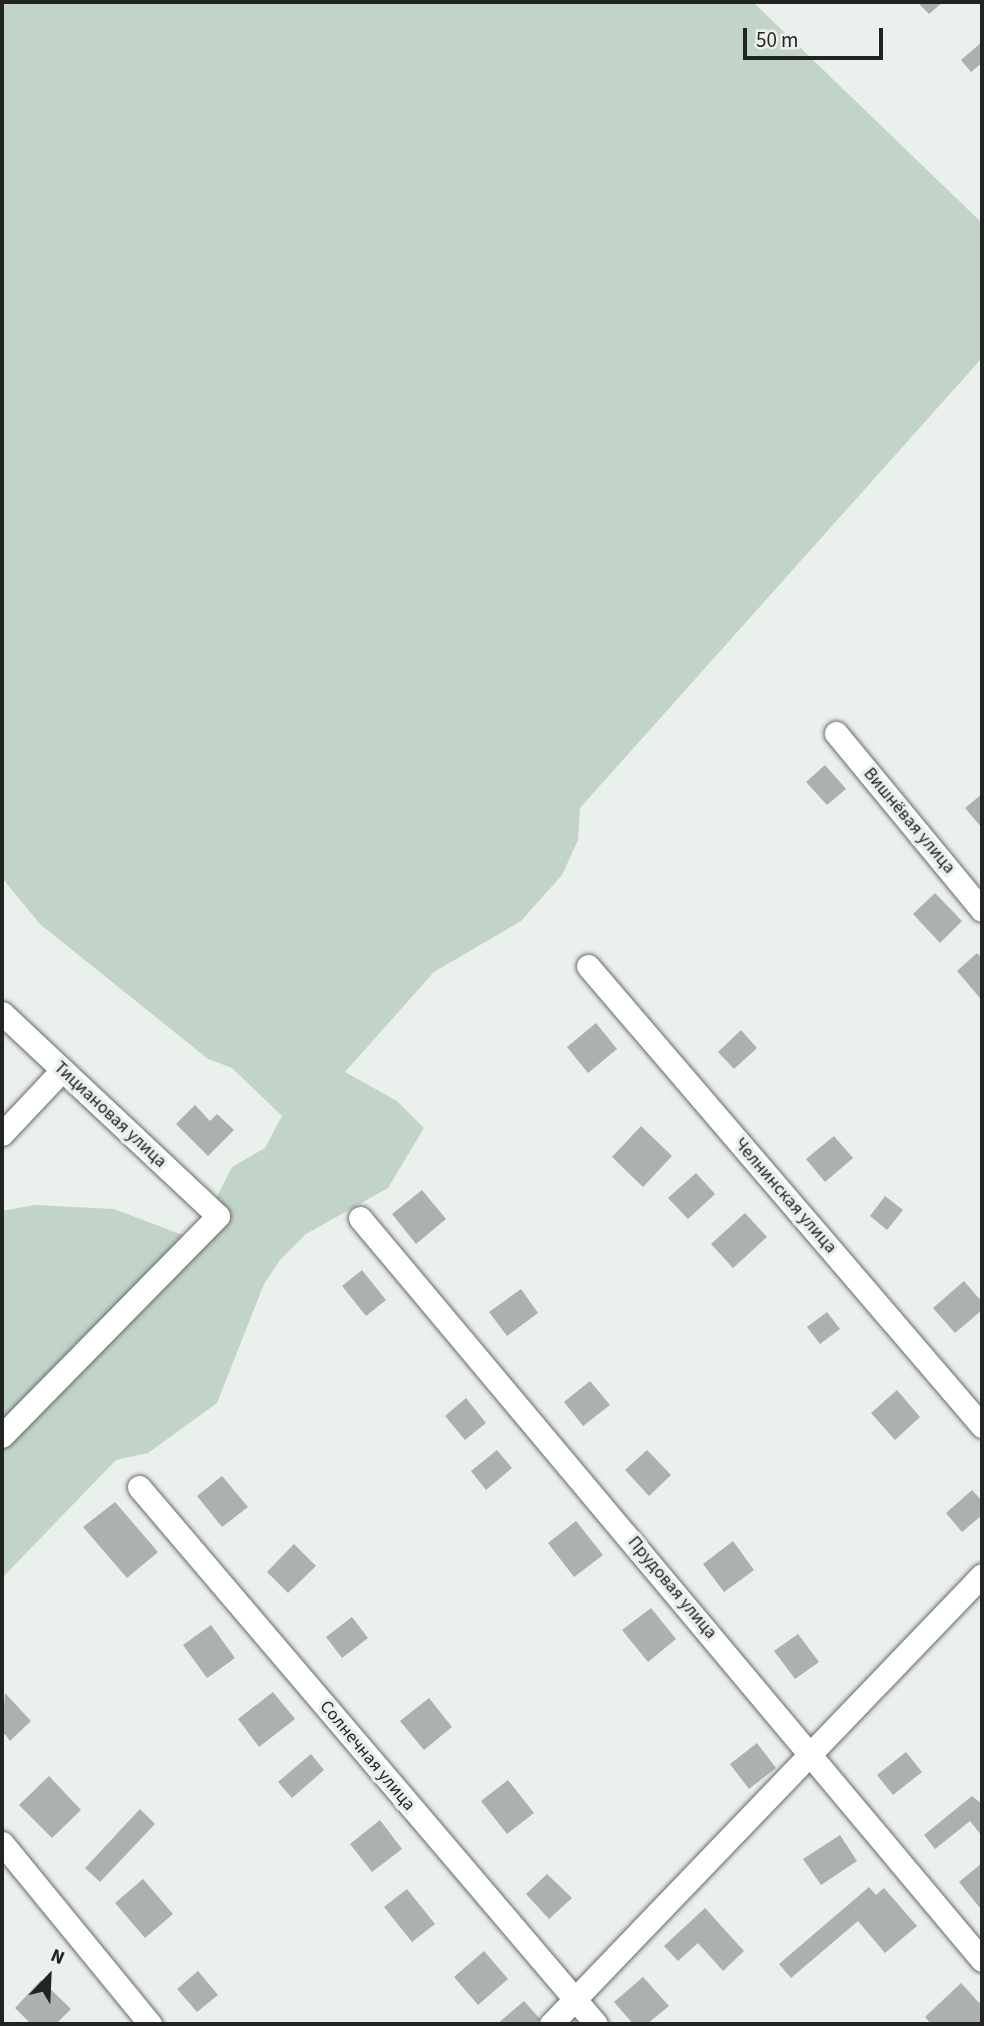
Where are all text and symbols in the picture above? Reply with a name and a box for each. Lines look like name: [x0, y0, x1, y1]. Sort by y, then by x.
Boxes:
scale bar: [746, 14, 886, 58]
text: 50 m: [756, 25, 798, 55]
street label: Вишнёвая улица: [858, 764, 960, 878]
street label: Тициановая улица: [49, 1057, 171, 1173]
street label: Челнинская улица: [729, 1134, 841, 1258]
street label: Прудовая улица: [623, 1532, 721, 1644]
street label: Солнечная улица: [315, 1697, 419, 1815]
north arrow: [14, 1942, 84, 2012]
text: N: [46, 1942, 68, 1972]

